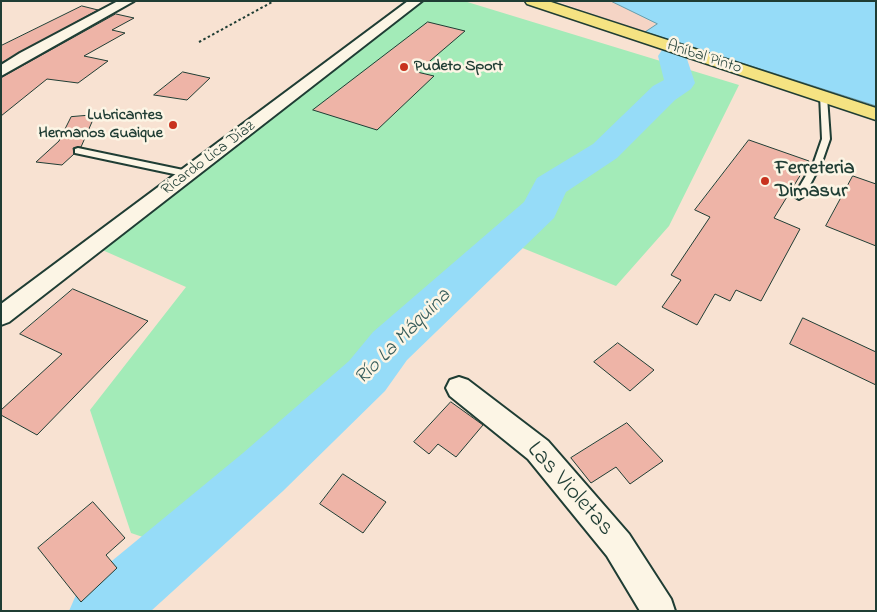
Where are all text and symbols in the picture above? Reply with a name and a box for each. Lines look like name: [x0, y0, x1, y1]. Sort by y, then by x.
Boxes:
street label: Aníbal Pinto: [664, 37, 744, 79]
place label: Pudeto Sport: [414, 57, 503, 77]
marker: Pudeto Sport: [398, 61, 410, 73]
place label: Lubricantes Hermanos Guaique: [39, 106, 163, 144]
street label: Ricardo Lica Díaz: [158, 118, 260, 200]
marker: Lubricantes Hermanos Guaique: [167, 119, 179, 131]
place label: Ferreteria Dimasur: [775, 158, 855, 205]
marker: Ferreteria Dimasur: [759, 175, 771, 187]
water label: Río La Máquina: [351, 285, 457, 391]
street label: Las Violetas: [519, 437, 619, 543]

